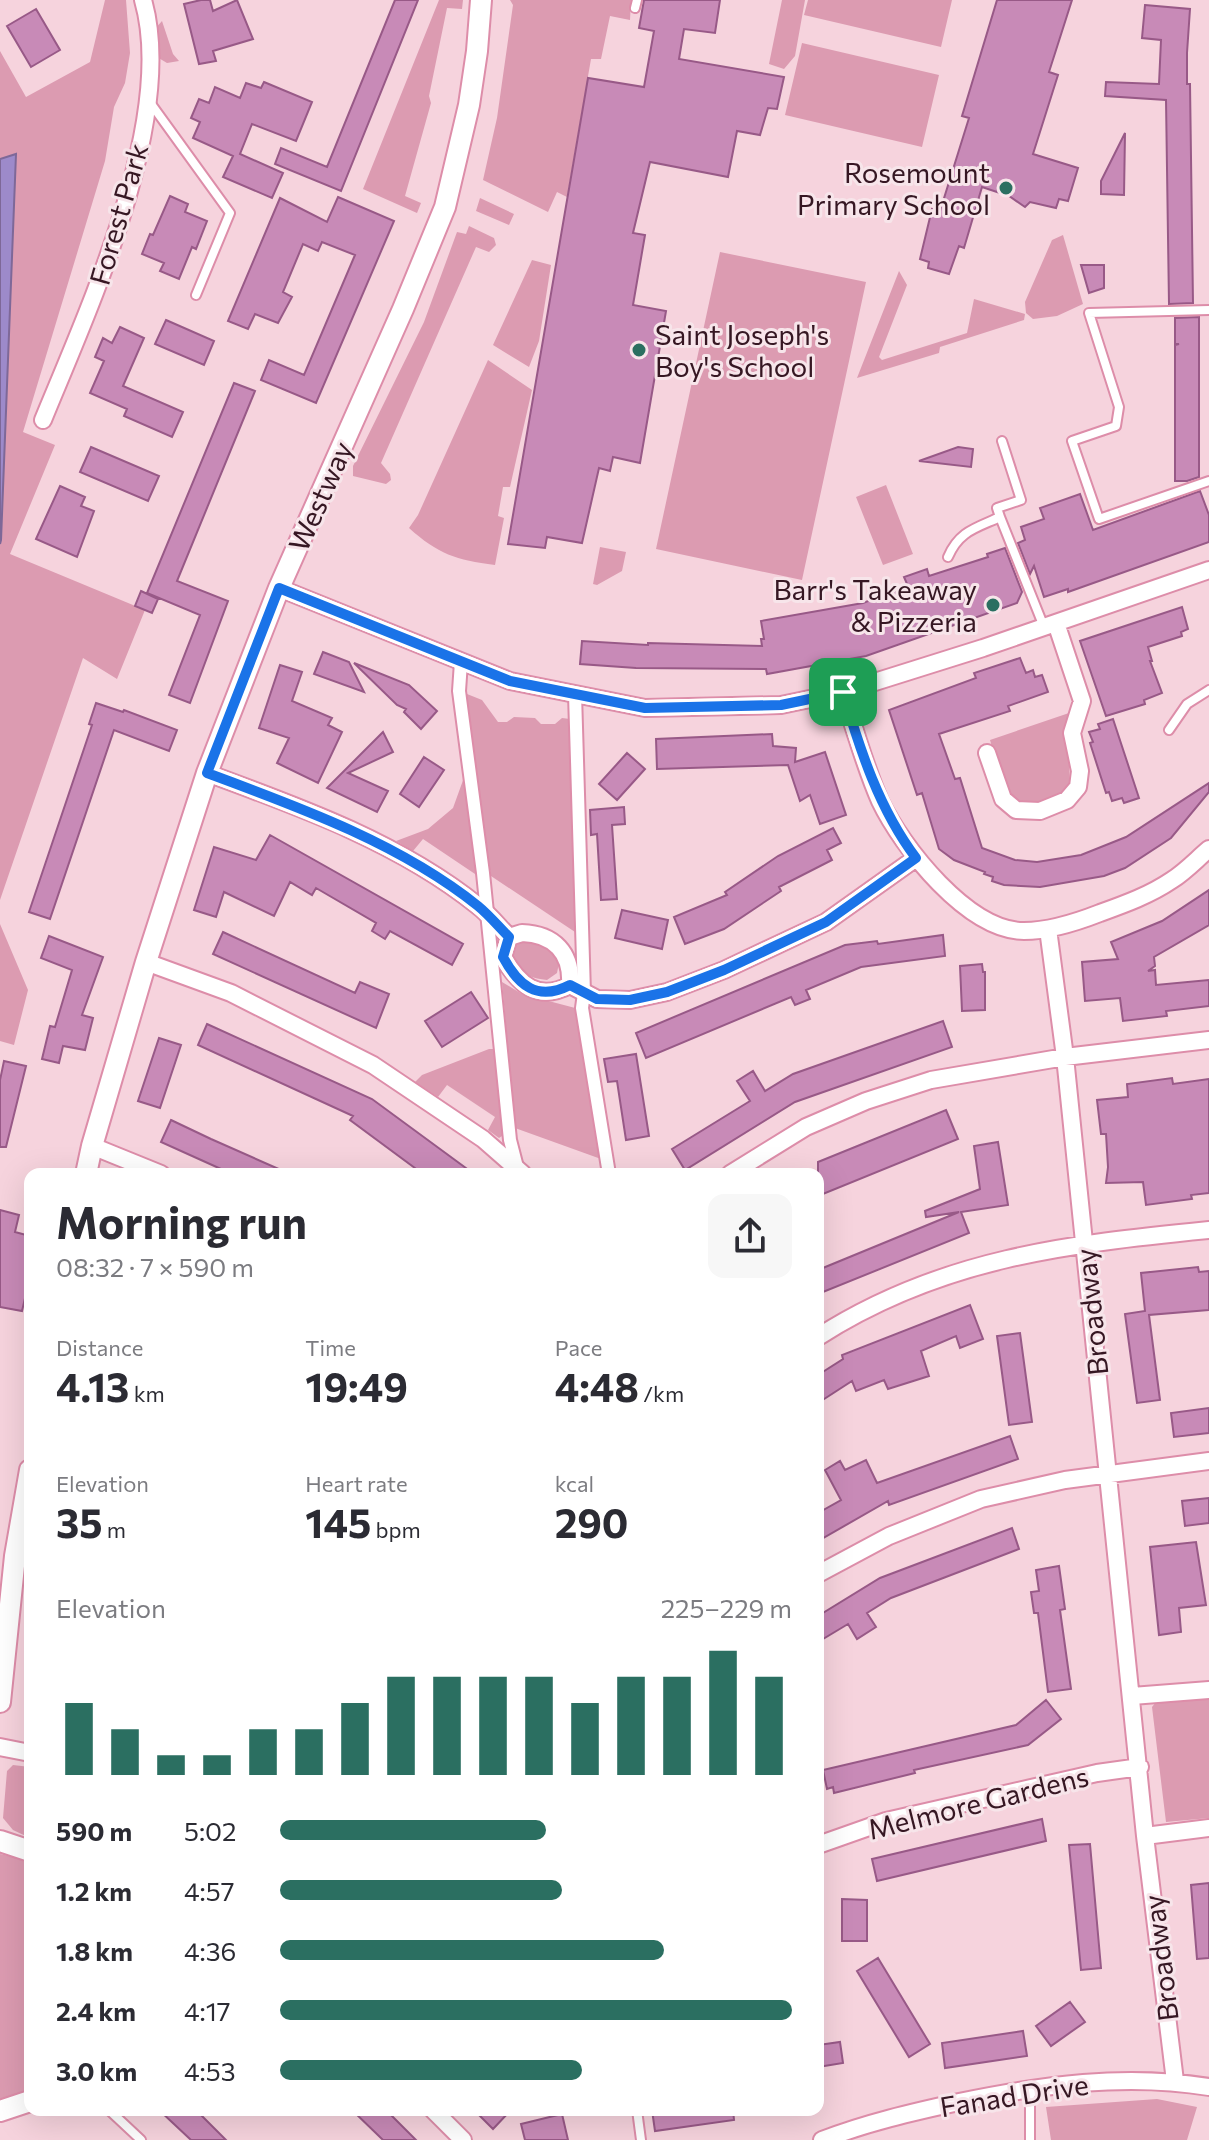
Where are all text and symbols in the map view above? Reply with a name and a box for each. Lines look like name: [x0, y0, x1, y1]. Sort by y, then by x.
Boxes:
street label: Forest Park: [82, 139, 154, 289]
place label: Rosemount Primary School: [797, 155, 990, 221]
marker: Rosemount Primary School: [997, 179, 1015, 197]
place label: Saint Joseph's Boy's School: [655, 317, 829, 383]
marker: Saint Joseph's Boy's School: [630, 341, 648, 359]
street label: Westway: [281, 436, 359, 556]
place label: Barr's Takeaway & Pizzeria: [773, 572, 977, 638]
marker: Barr's Takeaway & Pizzeria: [984, 596, 1002, 614]
pin: [809, 658, 877, 726]
icon: arrive: [821, 670, 865, 714]
text: Morning run: [56, 1194, 307, 1248]
button: share: [708, 1194, 792, 1278]
street label: Broadway: [1067, 1247, 1115, 1377]
text: 08:32 · 7 × 590 m: [56, 1251, 254, 1282]
text: Distance: [56, 1334, 143, 1361]
text: Time: [305, 1334, 356, 1361]
text: Pace: [555, 1334, 602, 1361]
text: 4.13: [56, 1361, 129, 1410]
text: 19:49: [305, 1361, 408, 1410]
text: 4:48: [555, 1361, 639, 1410]
text: km: [129, 1380, 165, 1407]
text: /km: [639, 1380, 684, 1407]
text: Elevation: [56, 1470, 149, 1497]
text: Heart rate: [305, 1470, 408, 1497]
text: kcal: [555, 1470, 594, 1497]
text: 35: [56, 1497, 103, 1546]
text: 145: [305, 1497, 371, 1546]
text: 290: [555, 1497, 628, 1546]
text: m: [103, 1516, 126, 1543]
text: bpm: [371, 1516, 421, 1543]
text: Elevation: [56, 1592, 166, 1623]
text: 225–229 m: [661, 1592, 792, 1623]
street label: Melmore Gardens: [864, 1758, 1092, 1846]
text: 590 m: [56, 1815, 132, 1846]
text: 5:02: [184, 1815, 236, 1846]
text: 1.2 km: [56, 1875, 132, 1906]
text: 4:57: [184, 1875, 234, 1906]
street label: Broadway: [1135, 1893, 1185, 2023]
text: 1.8 km: [56, 1935, 133, 1966]
text: 4:36: [184, 1935, 236, 1966]
text: 2.4 km: [56, 1995, 136, 2026]
text: 4:17: [184, 1995, 231, 2026]
text: 3.0 km: [56, 2055, 137, 2086]
text: 4:53: [184, 2055, 236, 2086]
street label: Fanad Drive: [937, 2066, 1091, 2124]

